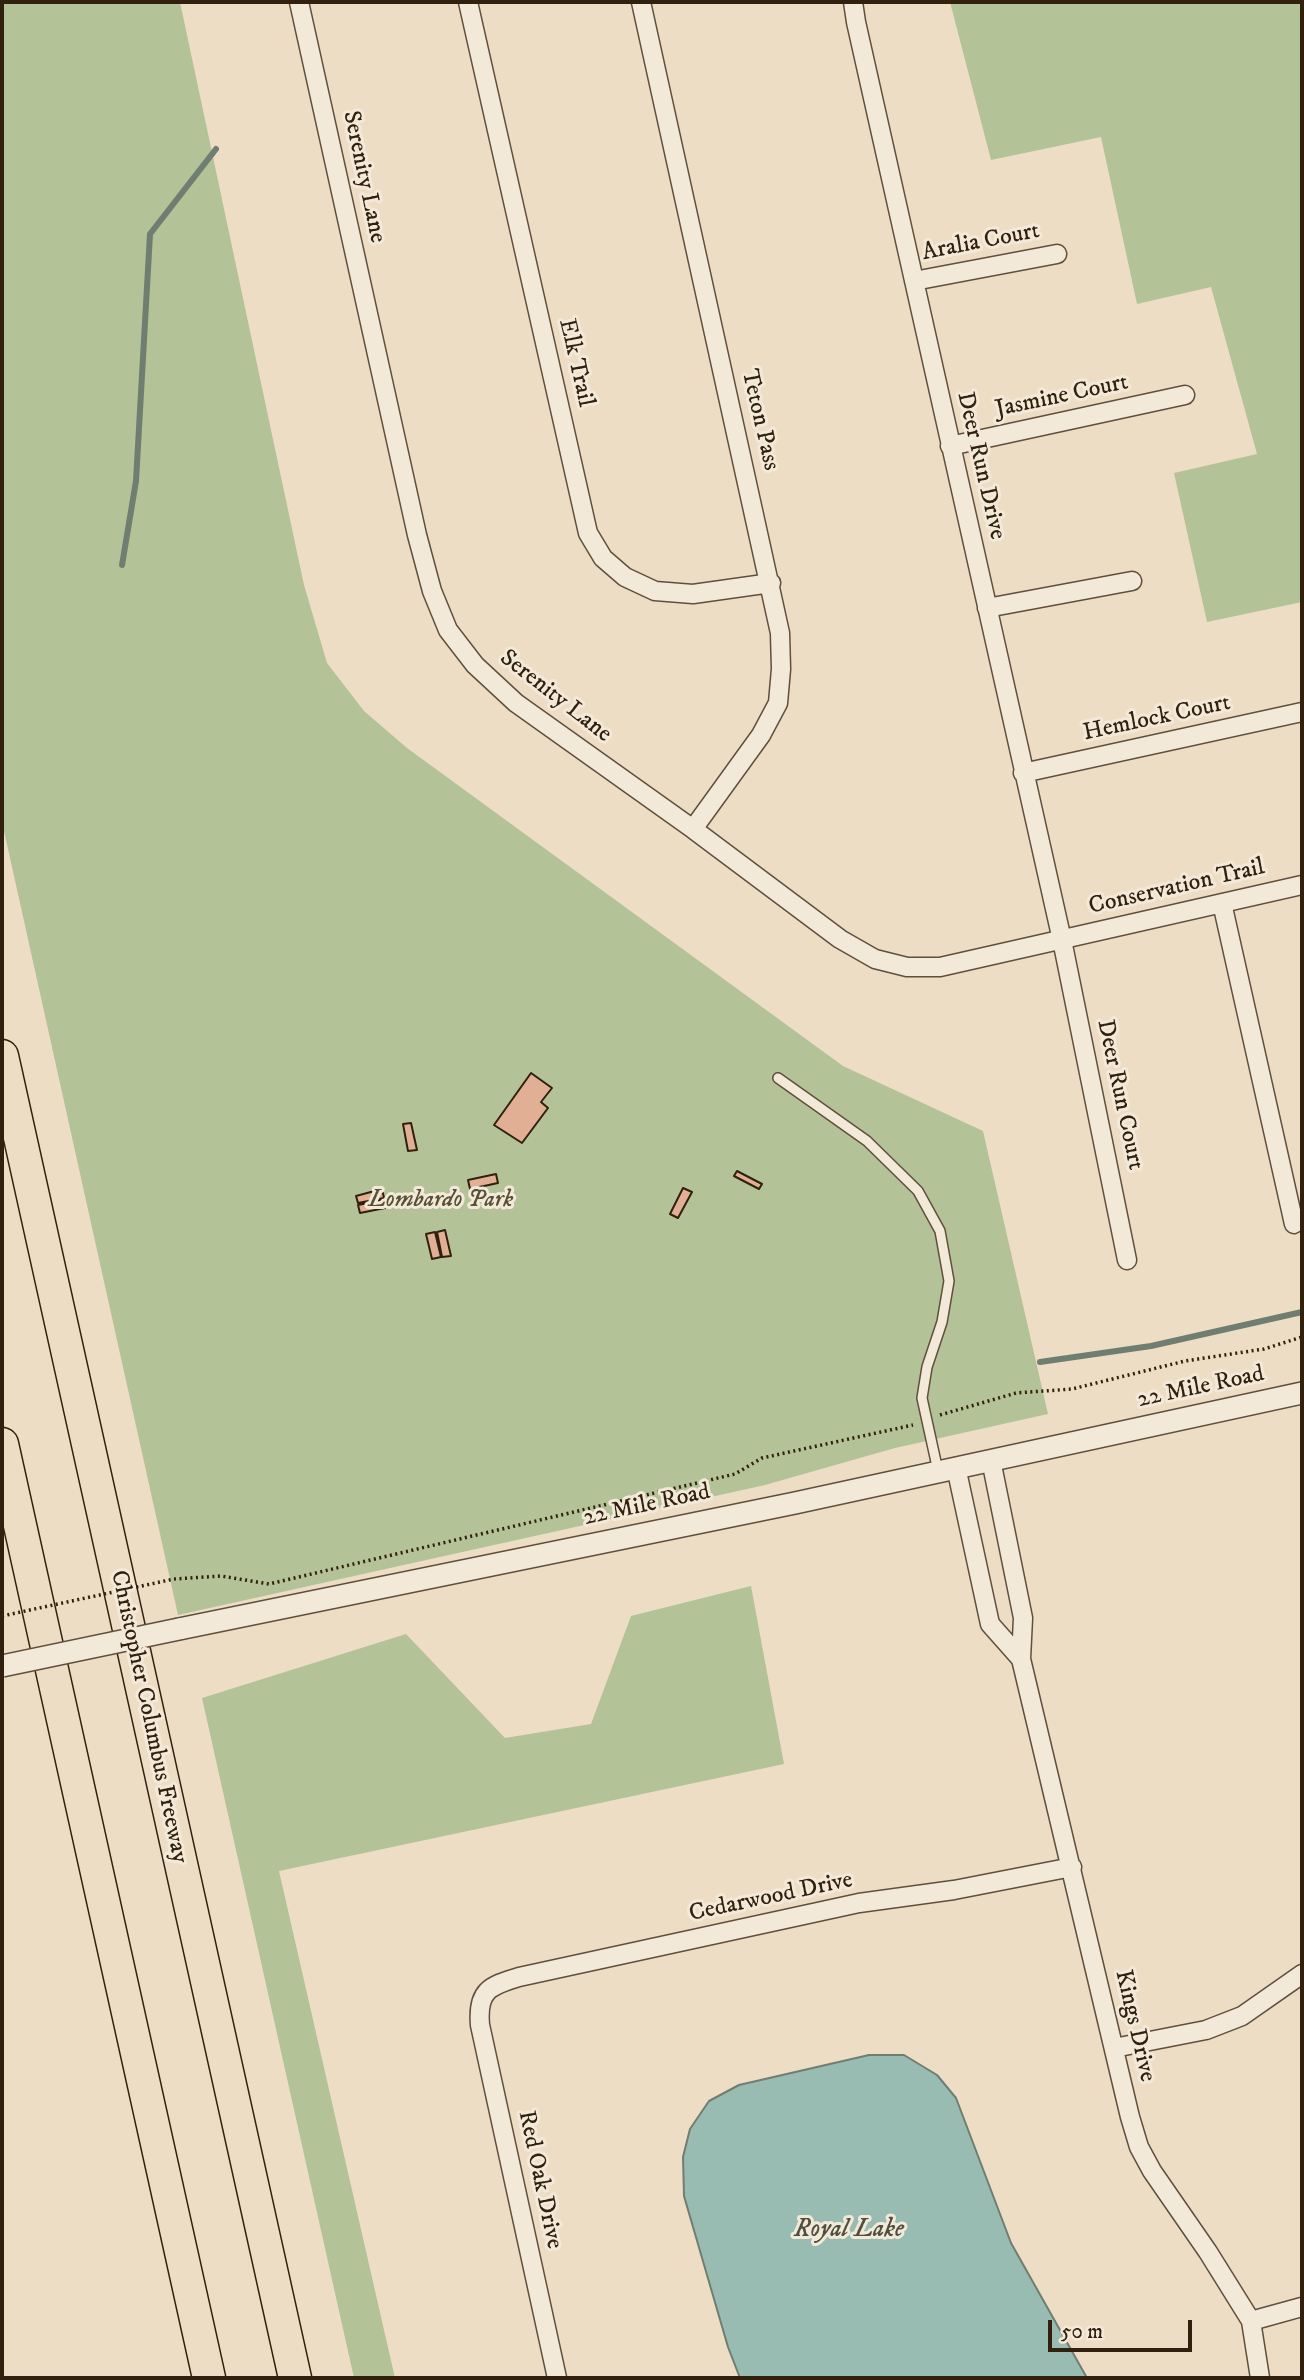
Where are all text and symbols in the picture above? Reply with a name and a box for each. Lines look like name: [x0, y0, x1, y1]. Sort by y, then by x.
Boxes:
street label: Serenity Lane: [335, 108, 391, 246]
street label: Aralia Court: [920, 218, 1042, 268]
street label: Elk Trail: [551, 316, 599, 410]
street label: Teton Pass: [733, 367, 785, 473]
street label: Jasmine Court: [993, 369, 1131, 425]
street label: Deer Run Drive: [949, 389, 1011, 543]
street label: Serenity Lane: [493, 644, 617, 750]
street label: Hemlock Court: [1081, 689, 1233, 749]
street label: Conservation Trail: [1086, 854, 1268, 922]
street label: Deer Run Court: [1089, 1017, 1149, 1173]
park label: Lombardo Park: [369, 1187, 513, 1215]
street label: 22 Mile Road: [1135, 1361, 1267, 1415]
street label: 22 Mile Road: [581, 1479, 713, 1533]
street label: Christopher Columbus Freeway: [103, 1568, 193, 1866]
street label: Cedarwood Drive: [687, 1867, 855, 1929]
street label: Kings Drive: [1107, 1967, 1161, 2085]
street label: Red Oak Drive: [510, 2108, 568, 2252]
water label: Royal Lake: [794, 2215, 904, 2247]
scale bar: [1052, 2306, 1196, 2350]
text: 50 m: [1061, 2319, 1103, 2345]

